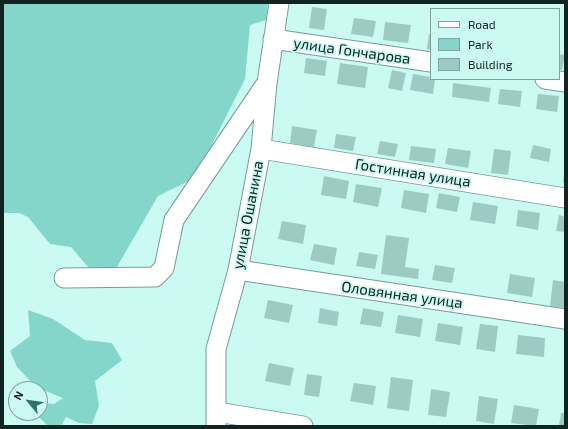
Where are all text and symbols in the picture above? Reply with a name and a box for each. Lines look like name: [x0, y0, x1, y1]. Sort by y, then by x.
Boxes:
legend: [430, 8, 560, 80]
text: Road: [468, 17, 496, 31]
street label: улица Гончарова: [292, 34, 412, 68]
text: Park: [468, 37, 493, 51]
text: Building: [468, 57, 512, 71]
street label: Гостинная улица: [354, 155, 472, 191]
street label: улица Ошанина: [229, 159, 267, 271]
street label: Оловянная улица: [340, 278, 464, 312]
north arrow: [8, 381, 48, 421]
text: N: [10, 389, 26, 402]

